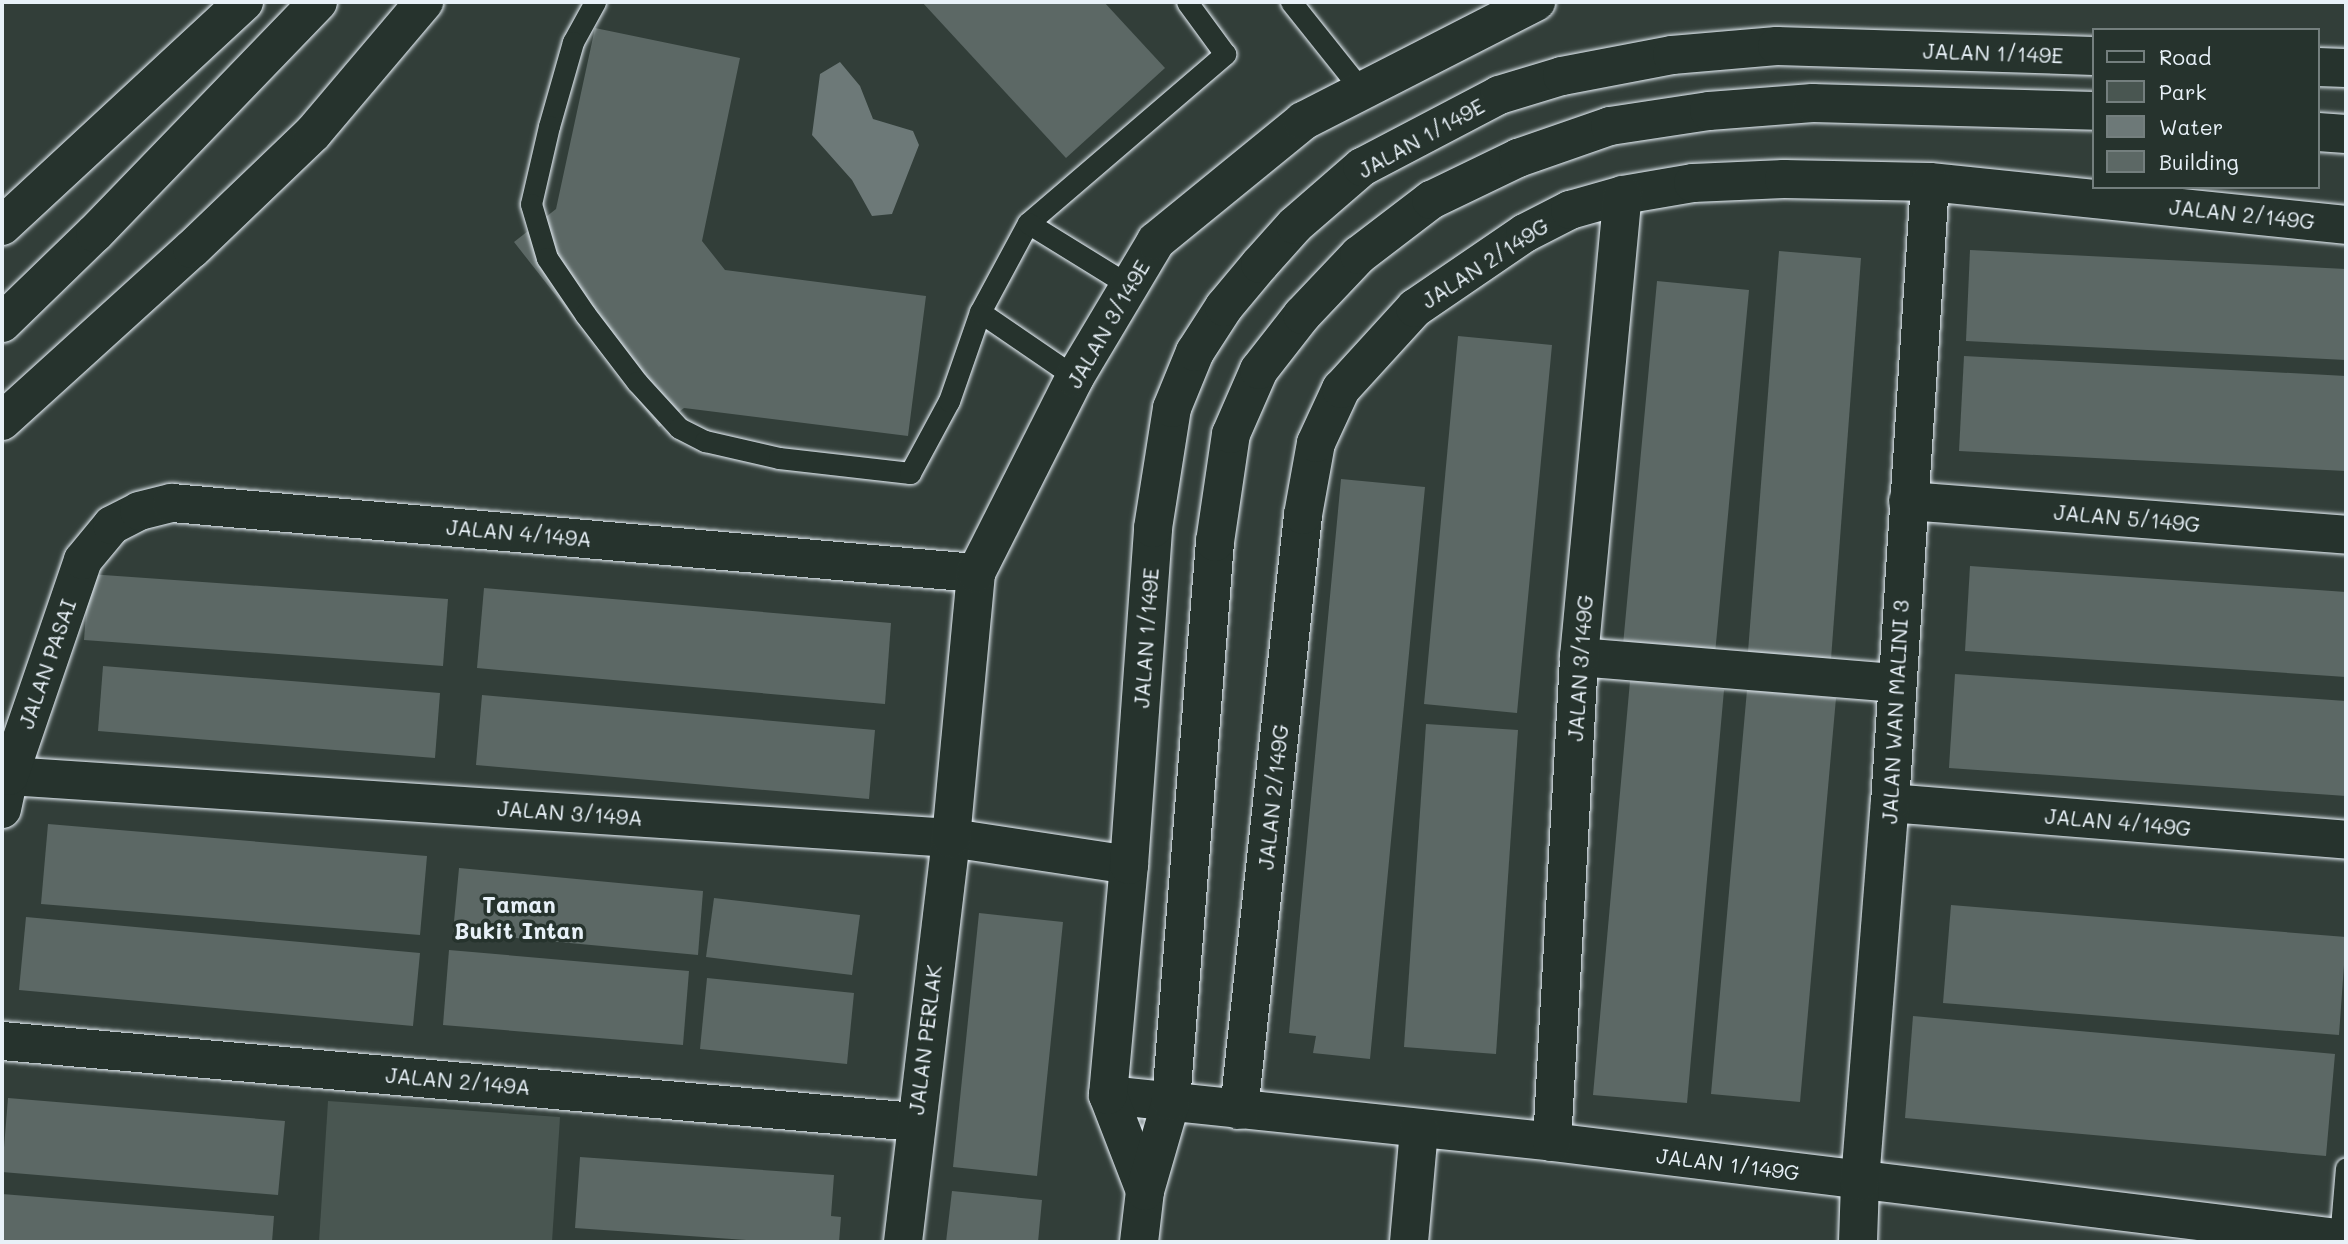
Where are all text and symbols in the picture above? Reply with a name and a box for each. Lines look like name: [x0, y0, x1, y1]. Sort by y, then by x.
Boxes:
legend: [2092, 28, 2320, 189]
street label: JALAN 1/149E: [1922, 38, 2064, 68]
text: Road: [2159, 43, 2211, 70]
text: Park: [2159, 78, 2207, 105]
street label: JALAN 1/149E: [1353, 93, 1489, 183]
text: Water: [2159, 113, 2223, 140]
text: Building: [2159, 148, 2239, 175]
street label: JALAN 2/149G: [2168, 194, 2316, 234]
street label: JALAN 2/149G: [1417, 213, 1553, 313]
street label: JALAN 3/149E: [1061, 256, 1155, 392]
street label: JALAN 5/149G: [2053, 499, 2201, 537]
street label: JALAN 4/149A: [445, 514, 593, 552]
street label: JALAN 1/149E: [1129, 567, 1163, 709]
street label: JALAN 3/149G: [1562, 594, 1598, 742]
street label: JALAN PASAI: [13, 596, 81, 732]
street label: JALAN WAN MALINI 3: [1877, 599, 1913, 825]
street label: JALAN 2/149G: [1253, 723, 1293, 871]
street label: JALAN 3/149A: [496, 795, 644, 831]
street label: JALAN 4/149G: [2044, 803, 2192, 841]
district label: Taman Bukit Intan: [454, 890, 584, 944]
street label: JALAN PERLAK: [903, 964, 947, 1116]
street label: JALAN 2/149A: [385, 1062, 531, 1100]
street label: JALAN 1/149G: [1655, 1143, 1801, 1185]

